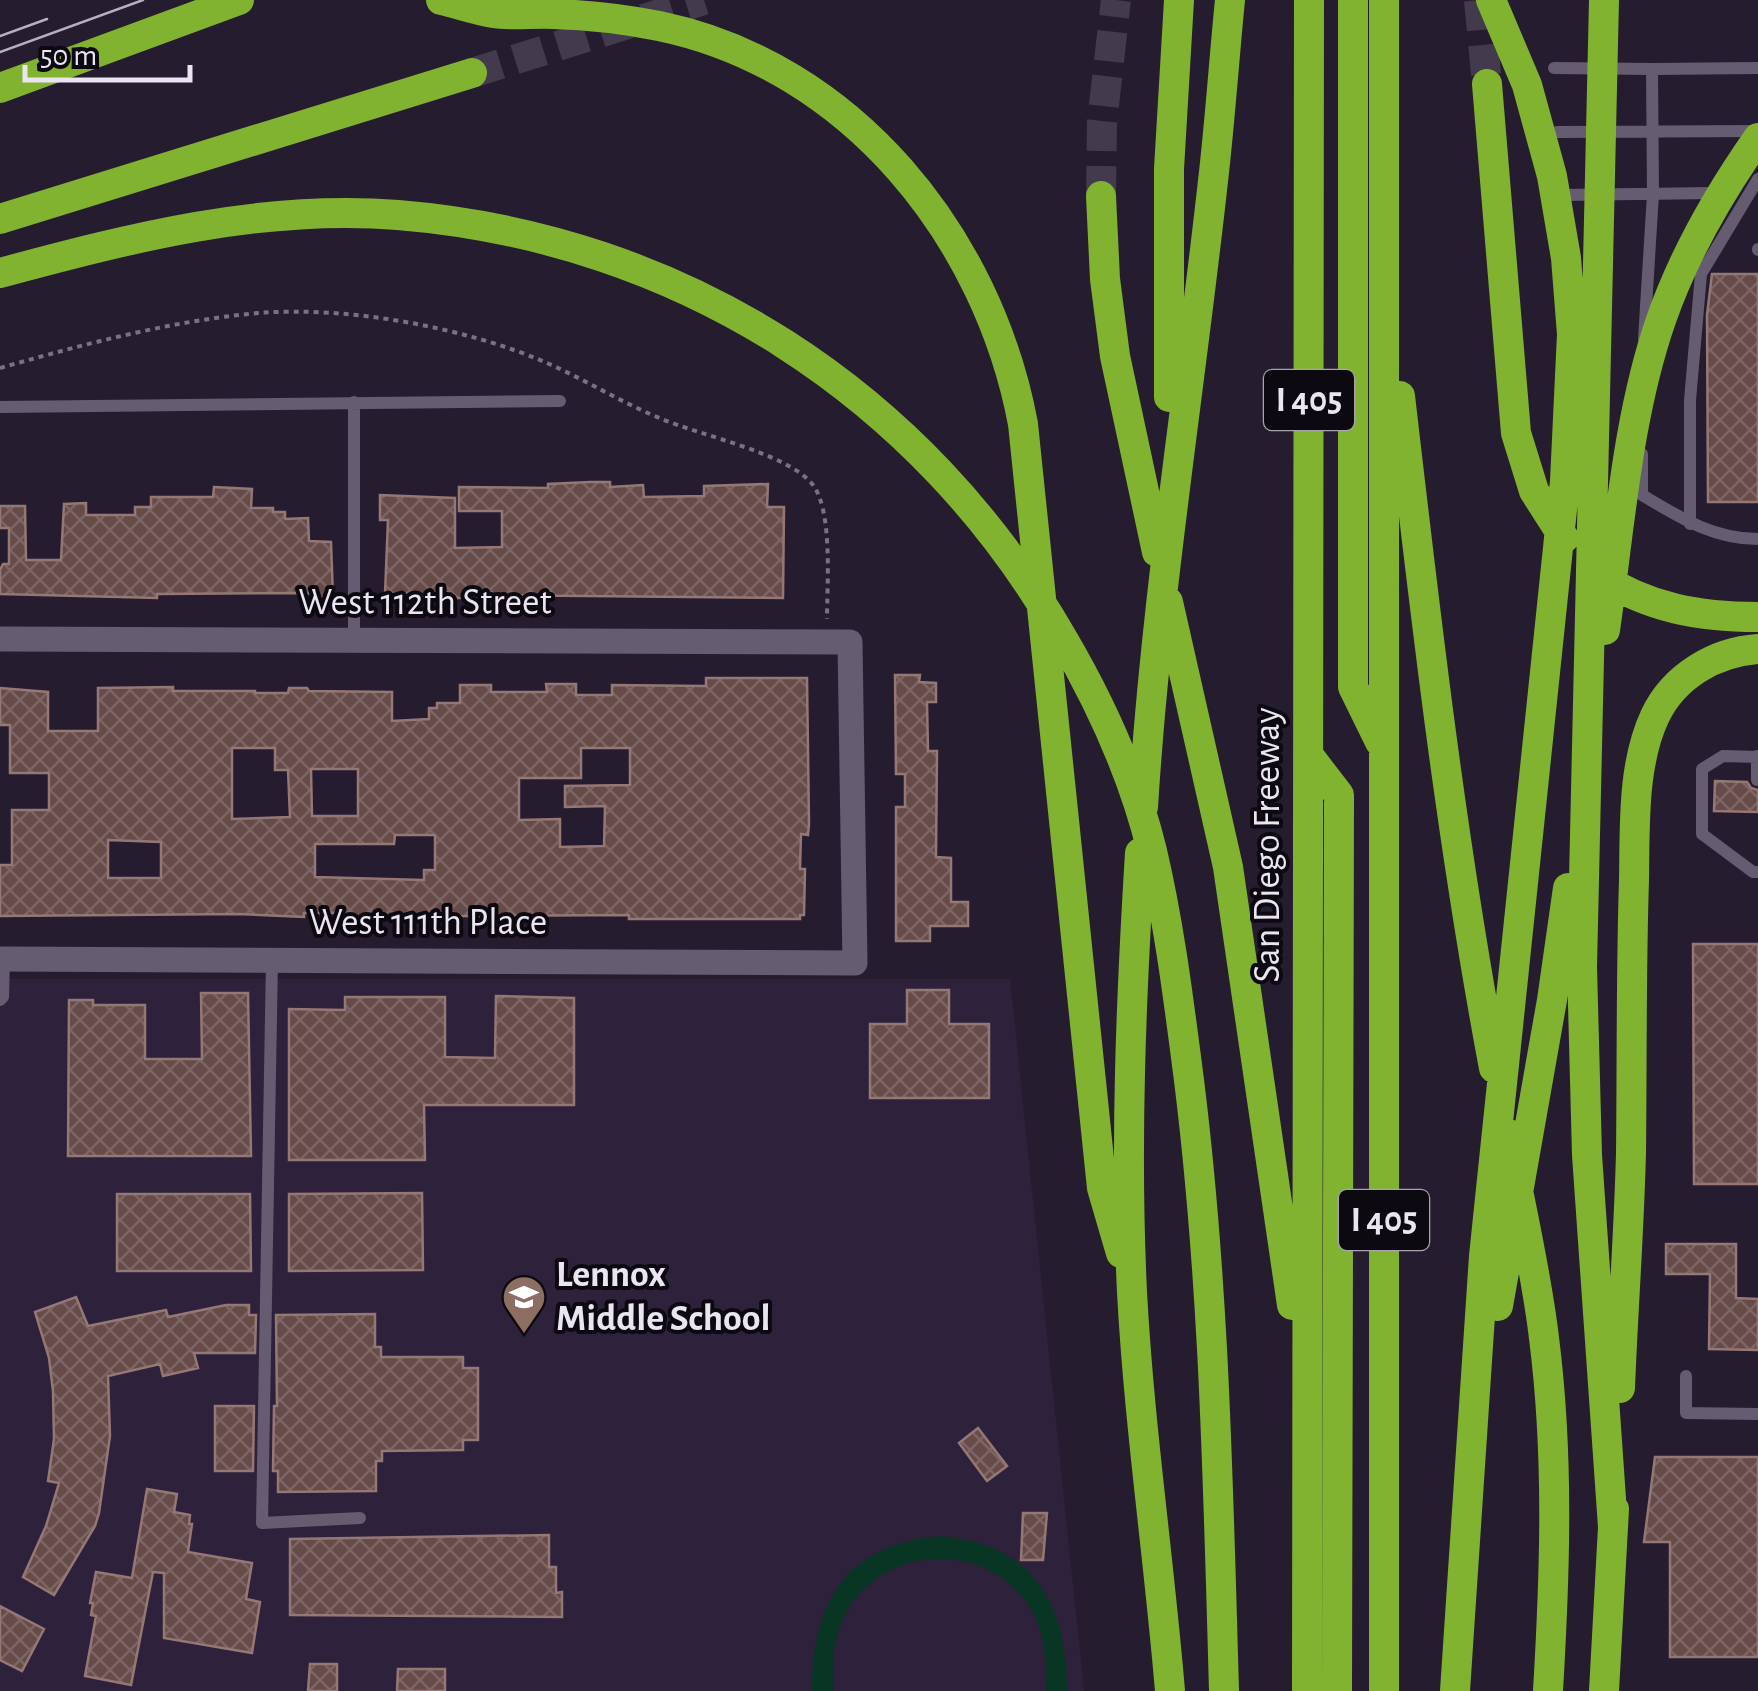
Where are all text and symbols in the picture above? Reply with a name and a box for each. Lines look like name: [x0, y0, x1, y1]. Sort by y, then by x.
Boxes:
scale bar: [25, 20, 190, 82]
text: 50 m: [40, 41, 97, 71]
road number: I 405: [1264, 370, 1354, 430]
street label: West 112th Street: [298, 584, 552, 622]
street label: San Diego Freeway: [1249, 707, 1287, 983]
street label: West 111th Place: [309, 904, 547, 942]
road number: I 405: [1339, 1190, 1429, 1250]
place label: Lennox Middle School: [556, 1256, 770, 1338]
school or university icon: Lennox Middle School: [501, 1274, 547, 1335]

